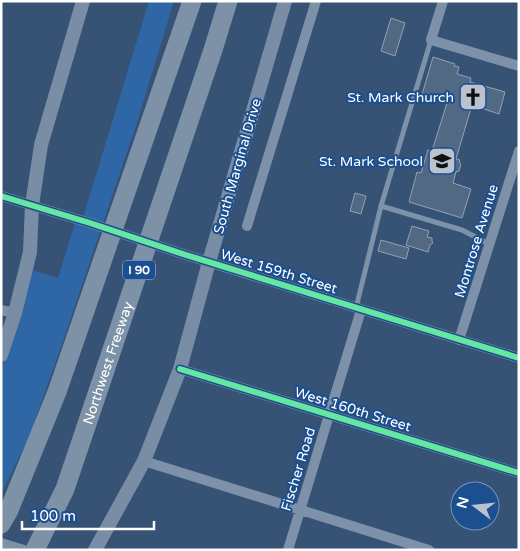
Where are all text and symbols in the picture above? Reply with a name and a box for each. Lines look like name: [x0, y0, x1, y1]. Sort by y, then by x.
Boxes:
church icon: St. Mark Church: [458, 82, 488, 112]
place label: St. Mark Church: [347, 89, 454, 106]
street label: South Marginal Drive: [210, 96, 265, 236]
school or university icon: St. Mark School: [427, 146, 457, 176]
place label: St. Mark School: [319, 153, 423, 170]
street label: Montrose Avenue: [451, 182, 502, 300]
street label: West 159th Street: [219, 246, 340, 297]
road number: I 90: [123, 260, 155, 280]
street label: Northwest Freeway: [79, 299, 137, 427]
street label: West 160th Street: [293, 384, 414, 435]
street label: Fischer Road: [278, 425, 319, 513]
north arrow: [450, 481, 500, 531]
text: N: [453, 495, 473, 510]
scale bar: [22, 498, 155, 530]
text: 100 m: [30, 507, 76, 525]

